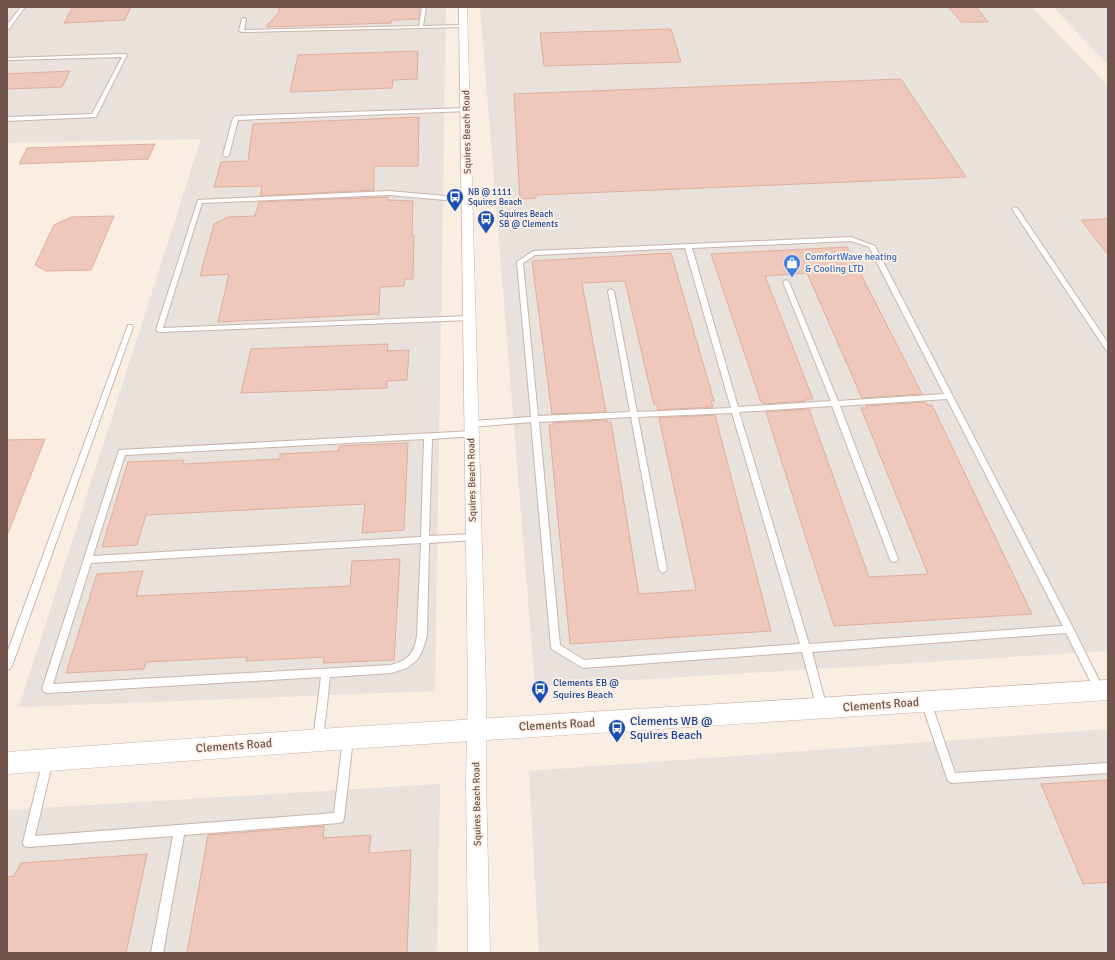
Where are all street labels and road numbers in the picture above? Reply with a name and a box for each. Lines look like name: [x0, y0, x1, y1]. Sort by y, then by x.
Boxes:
street label: Squires Beach Road: [460, 90, 474, 174]
street label: Squires Beach Road: [465, 438, 479, 522]
street label: Clements Road: [842, 695, 920, 715]
street label: Clements Road: [518, 716, 596, 734]
street label: Clements Road: [195, 736, 273, 756]
street label: Squires Beach Road: [470, 762, 484, 846]

